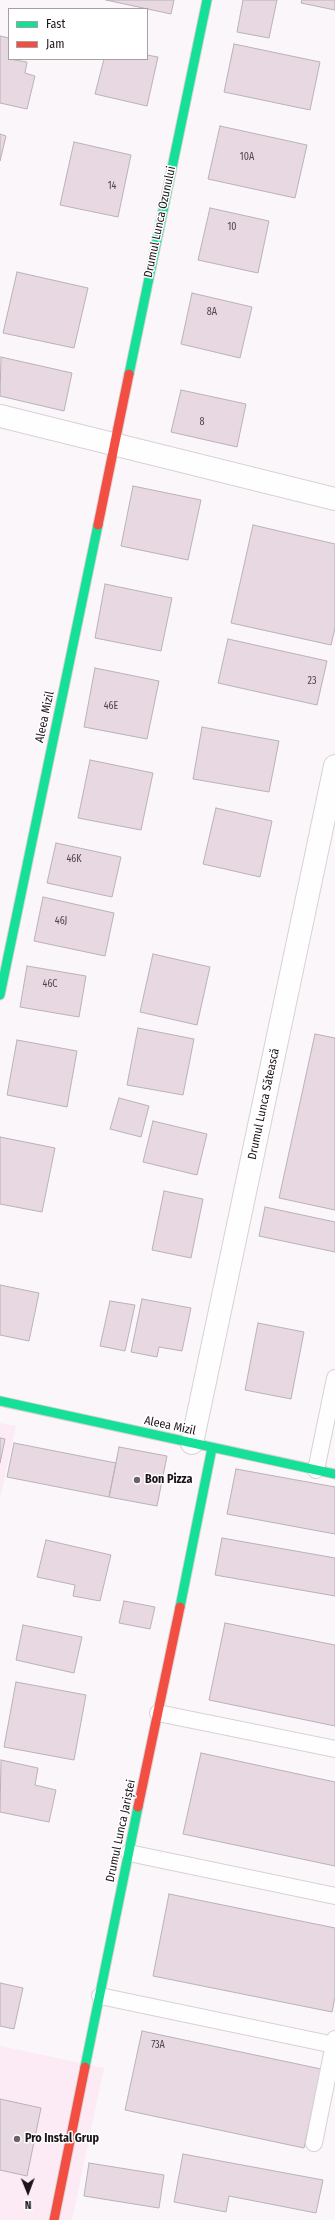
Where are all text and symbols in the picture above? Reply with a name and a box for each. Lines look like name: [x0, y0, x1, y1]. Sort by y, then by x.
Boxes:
legend: [8, 8, 148, 60]
text: Fast: [46, 17, 65, 31]
text: Jam: [46, 37, 64, 51]
house number: 10A: [240, 151, 254, 163]
street label: Drumul Lunca Ozunului: [141, 165, 179, 279]
house number: 14: [108, 180, 116, 192]
house number: 10: [227, 221, 237, 233]
house number: 8A: [207, 306, 217, 318]
house number: 8: [200, 416, 204, 428]
house number: 23: [308, 675, 316, 687]
street label: Aleea Mizil: [33, 690, 57, 744]
house number: 46E: [104, 700, 118, 712]
house number: 46K: [66, 853, 82, 865]
house number: 46J: [55, 915, 67, 927]
house number: 46C: [43, 978, 57, 990]
street label: Drumul Lunca Sătească: [245, 1047, 283, 1161]
street label: Aleea Mizil: [143, 1414, 197, 1438]
place label: Bon Pizza: [145, 1473, 192, 1487]
marker: Bon Pizza: [132, 1475, 142, 1485]
street label: Drumul Lunca Jariștei: [103, 1778, 139, 1884]
house number: 73A: [151, 2039, 165, 2051]
place label: Pro Instal Grup: [25, 2132, 99, 2146]
marker: Pro Instal Grup: [12, 2134, 22, 2144]
north arrow: [8, 2172, 48, 2212]
text: N: [25, 2198, 32, 2211]

